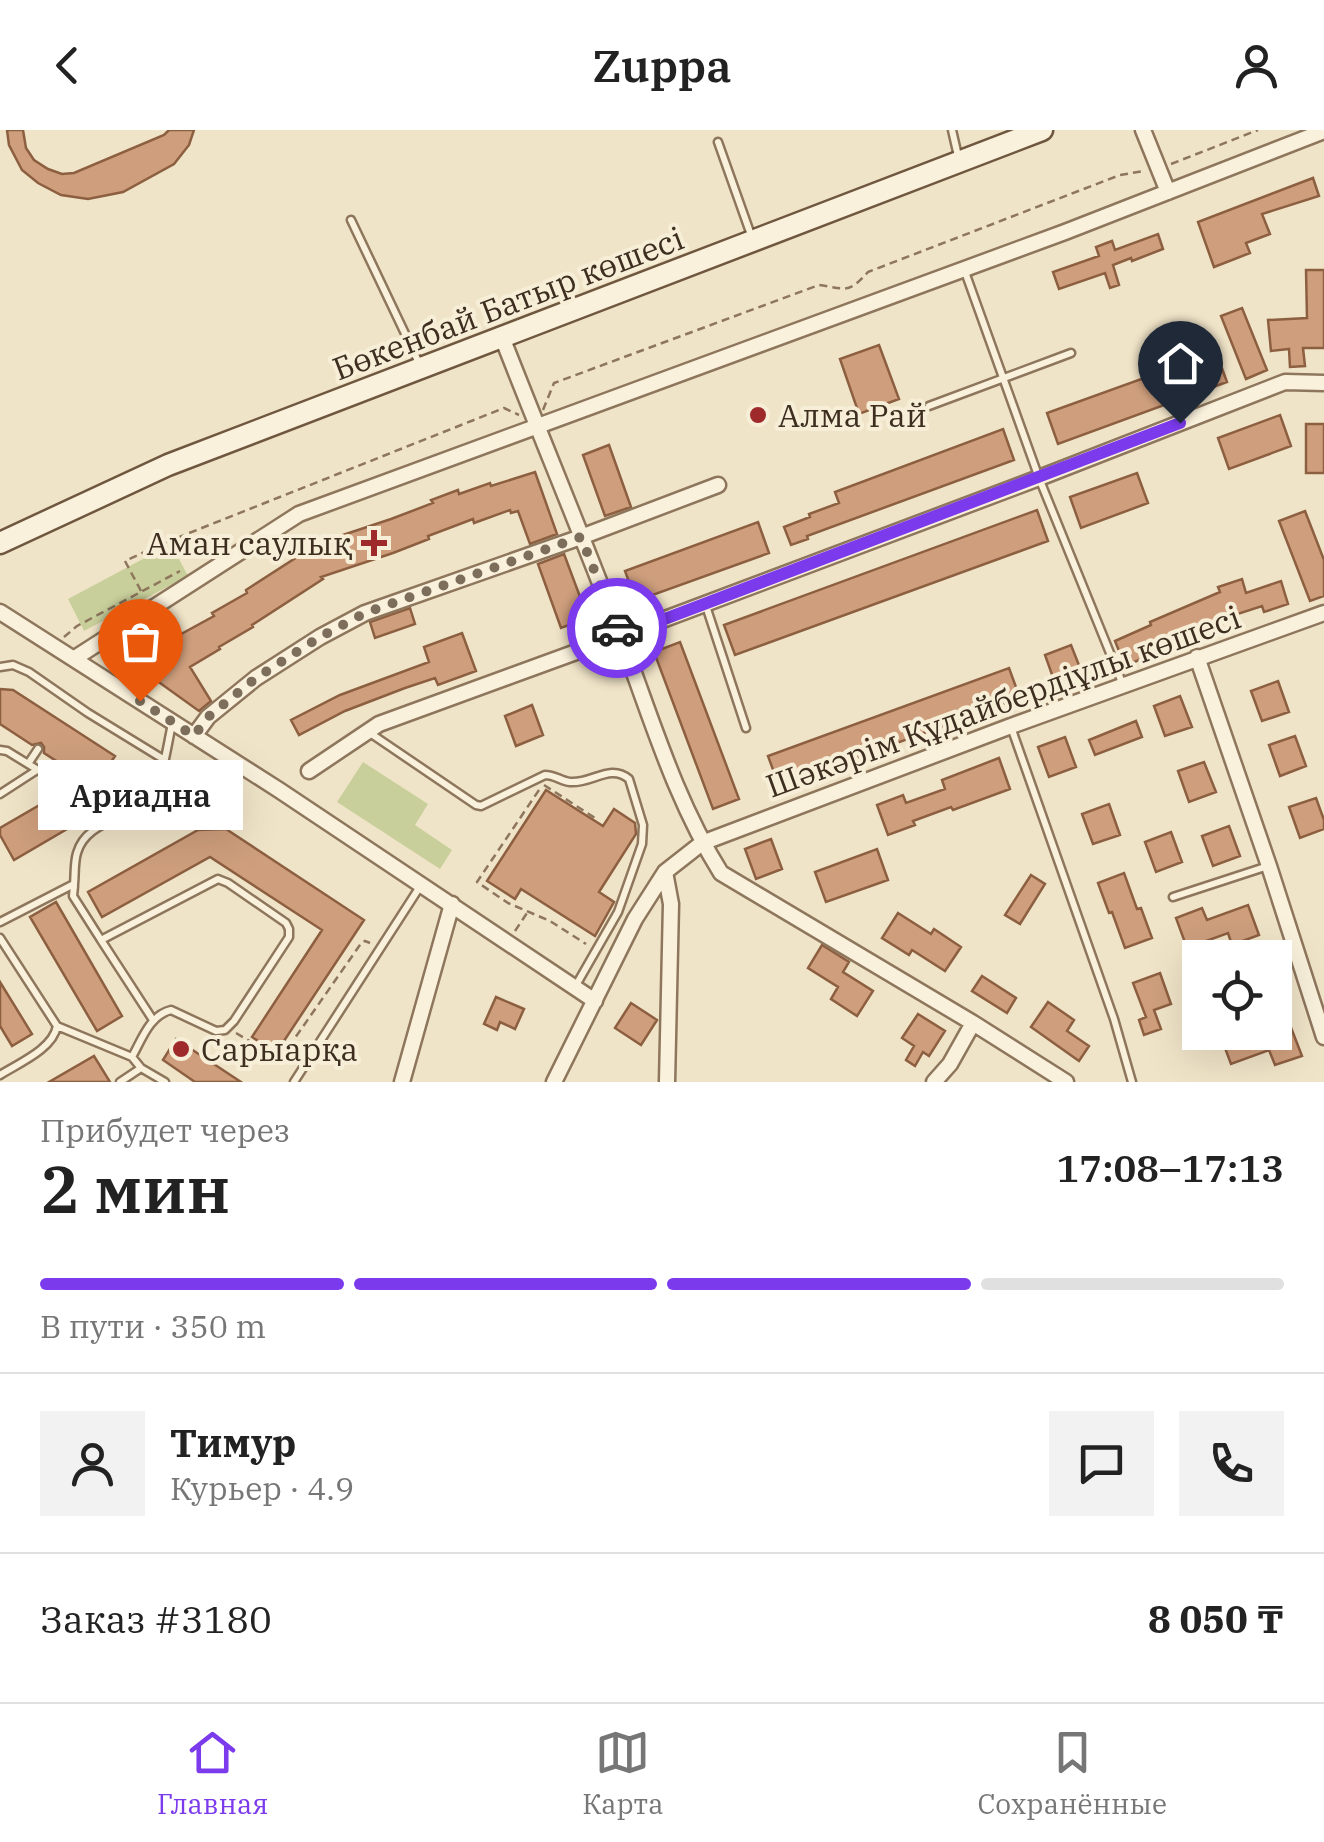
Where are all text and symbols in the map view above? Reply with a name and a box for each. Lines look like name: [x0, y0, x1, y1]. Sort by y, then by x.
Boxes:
text: Zuppa: [592, 36, 732, 94]
icon: back: [40, 38, 95, 93]
icon: person: [1229, 38, 1284, 93]
street label: Бөкенбай Батыр көшесі: [326, 217, 690, 389]
pin: [1138, 321, 1223, 424]
icon: home: [1153, 336, 1208, 391]
place label: Алма Рай: [778, 394, 927, 436]
marker: Алма Рай: [747, 404, 769, 426]
place label: Аман саулық: [146, 522, 353, 564]
marker: Аман саулық: [361, 530, 387, 556]
courier: [567, 578, 667, 678]
street label: Шәкәрім Құдайбердіұлы көшесі: [760, 595, 1246, 807]
pin: [98, 599, 183, 702]
icon: car: [590, 601, 645, 656]
icon: bag: [113, 614, 168, 669]
callout: Ариадна: [38, 761, 242, 831]
text: Ариадна: [70, 774, 211, 816]
map controls: [1182, 940, 1292, 1050]
button: locate: [1182, 940, 1292, 1050]
place label: Сарыарқа: [201, 1028, 358, 1070]
marker: Сарыарқа: [170, 1038, 192, 1060]
text: Прибудет через: [40, 1109, 290, 1151]
text: 17:08–17:13: [1057, 1143, 1284, 1192]
text: 2 мин: [40, 1146, 230, 1231]
text: В пути · 350 m: [40, 1305, 266, 1347]
button: person: [40, 1411, 145, 1516]
button: chat: [1049, 1411, 1154, 1516]
button: phone: [1179, 1411, 1284, 1516]
text: Тимур: [170, 1418, 296, 1467]
text: Курьер · 4.9: [170, 1467, 354, 1509]
text: Заказ #3180: [40, 1594, 272, 1643]
text: 8 050 ₸: [1148, 1594, 1284, 1643]
tab: Главная: [157, 1725, 268, 1822]
tab: Карта: [582, 1725, 664, 1822]
tab: Сохранённые: [977, 1725, 1167, 1822]

